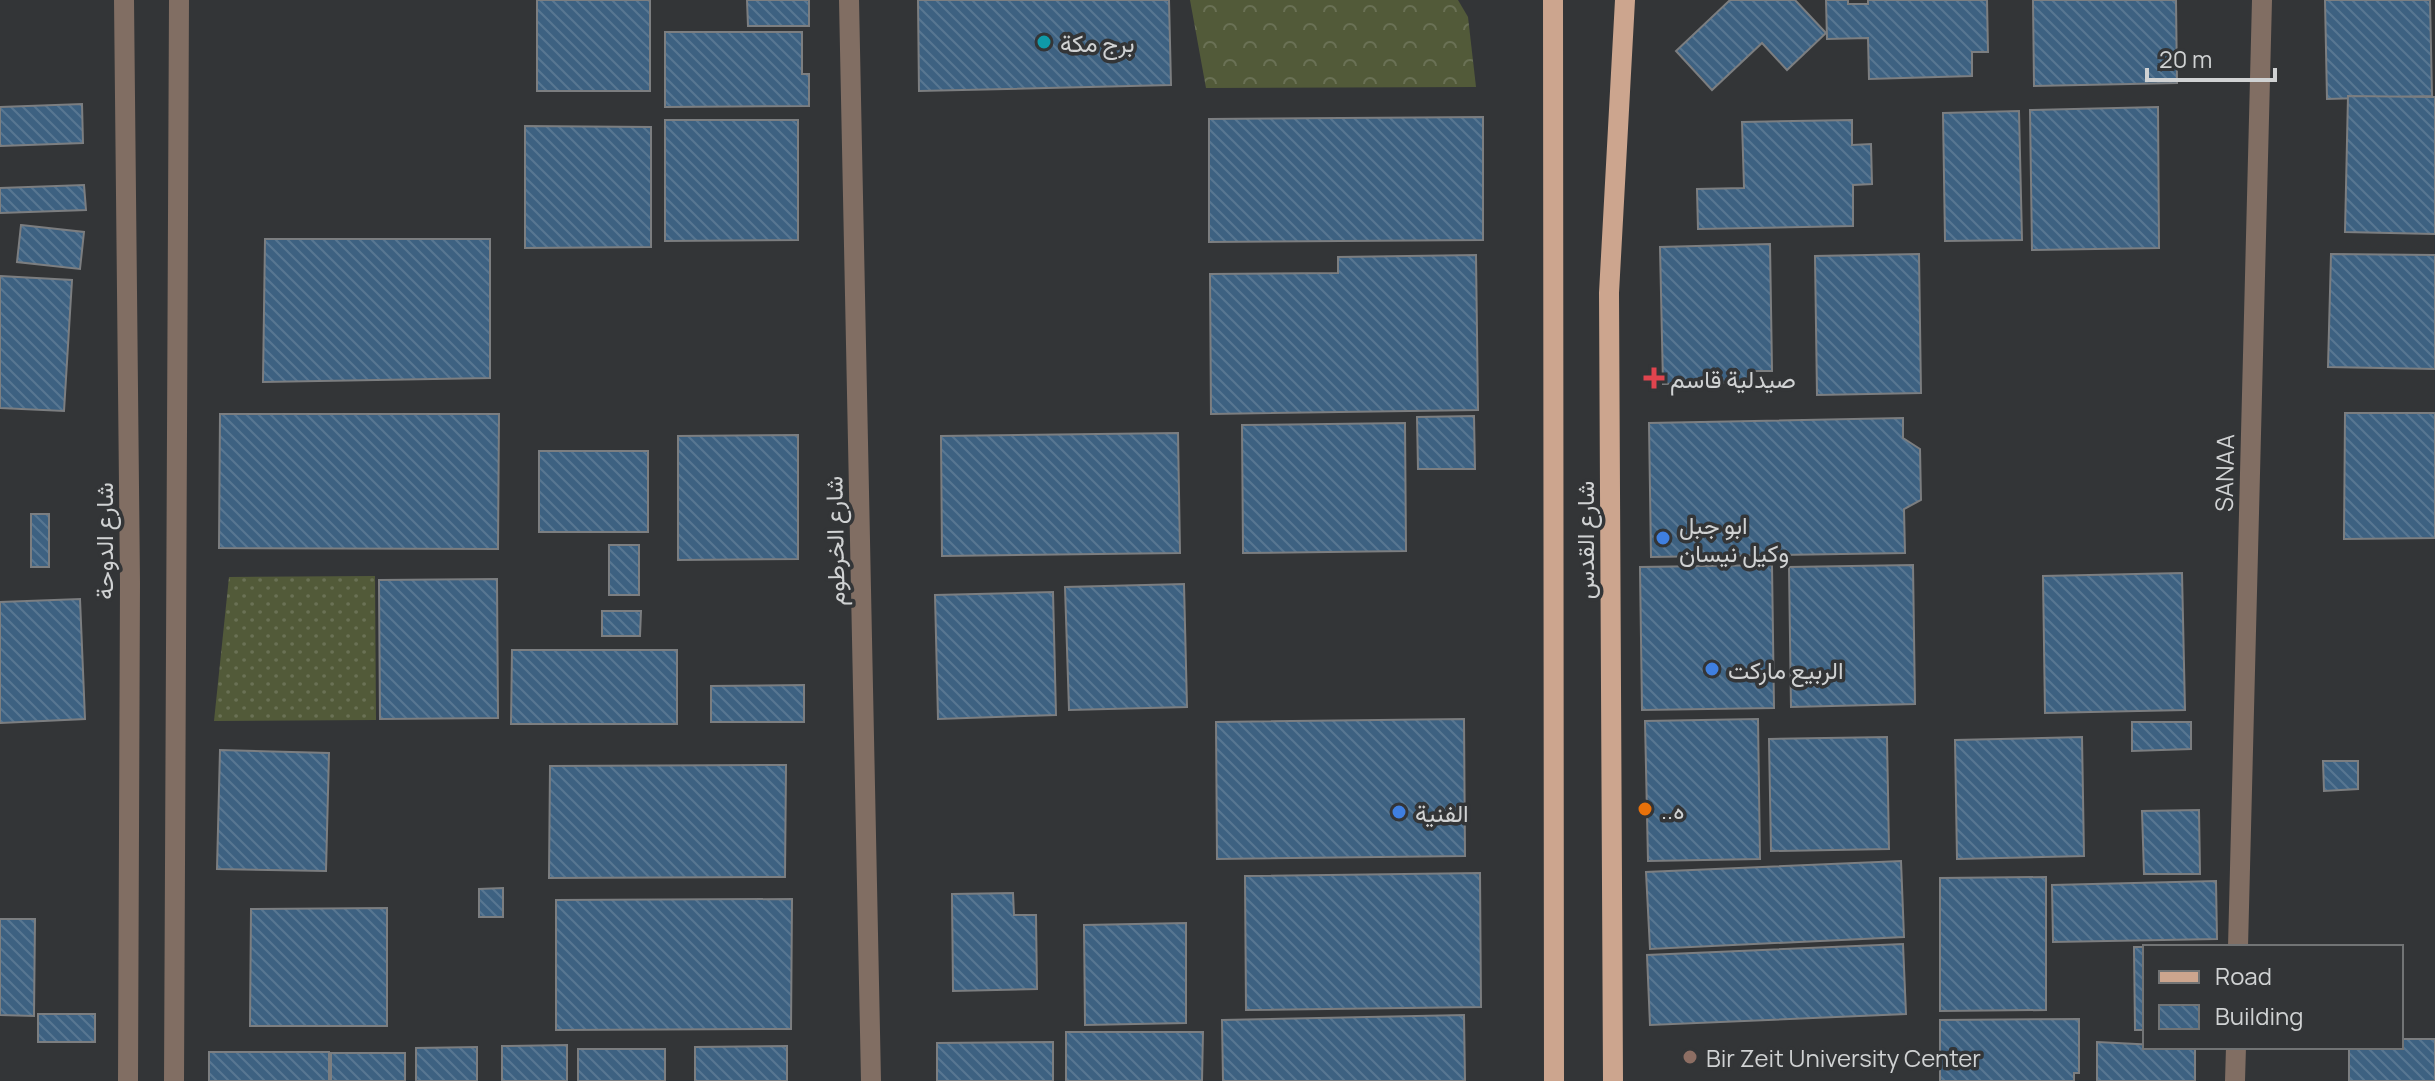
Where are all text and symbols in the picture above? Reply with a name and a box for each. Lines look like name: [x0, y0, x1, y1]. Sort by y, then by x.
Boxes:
place label: برج مكة: [1060, 26, 1135, 60]
scale bar: [2147, 32, 2275, 82]
marker: برج مكة: [1035, 33, 1053, 51]
text: 20 m: [2159, 42, 2212, 75]
place label: صيدلية قاسم: [1670, 362, 1796, 396]
marker: صيدلية قاسم: [1645, 369, 1663, 387]
street label: SANAA: [2207, 434, 2241, 512]
street label: شارع الخرطوم: [816, 476, 853, 606]
street label: شارع القدس: [1568, 481, 1602, 599]
street label: شارع الدوحة: [87, 482, 121, 600]
place label: ابو جبل وكيل نيسان: [1679, 508, 1789, 569]
marker: ابو جبل وكيل نيسان: [1654, 529, 1672, 547]
place label: الربيع ماركت: [1728, 653, 1843, 688]
marker: الربيع ماركت: [1703, 660, 1721, 678]
place label: ..ه: [1661, 793, 1684, 826]
place label: الفنية: [1415, 796, 1469, 829]
marker: ..ه: [1636, 800, 1654, 818]
marker: الفنية: [1390, 803, 1408, 821]
legend: [2143, 945, 2403, 1049]
text: Road: [2215, 959, 2272, 992]
text: Building: [2215, 999, 2303, 1032]
place label: Bir Zeit University Center: [1706, 1041, 1981, 1074]
marker: Bir Zeit University Center: [1681, 1048, 1699, 1066]

